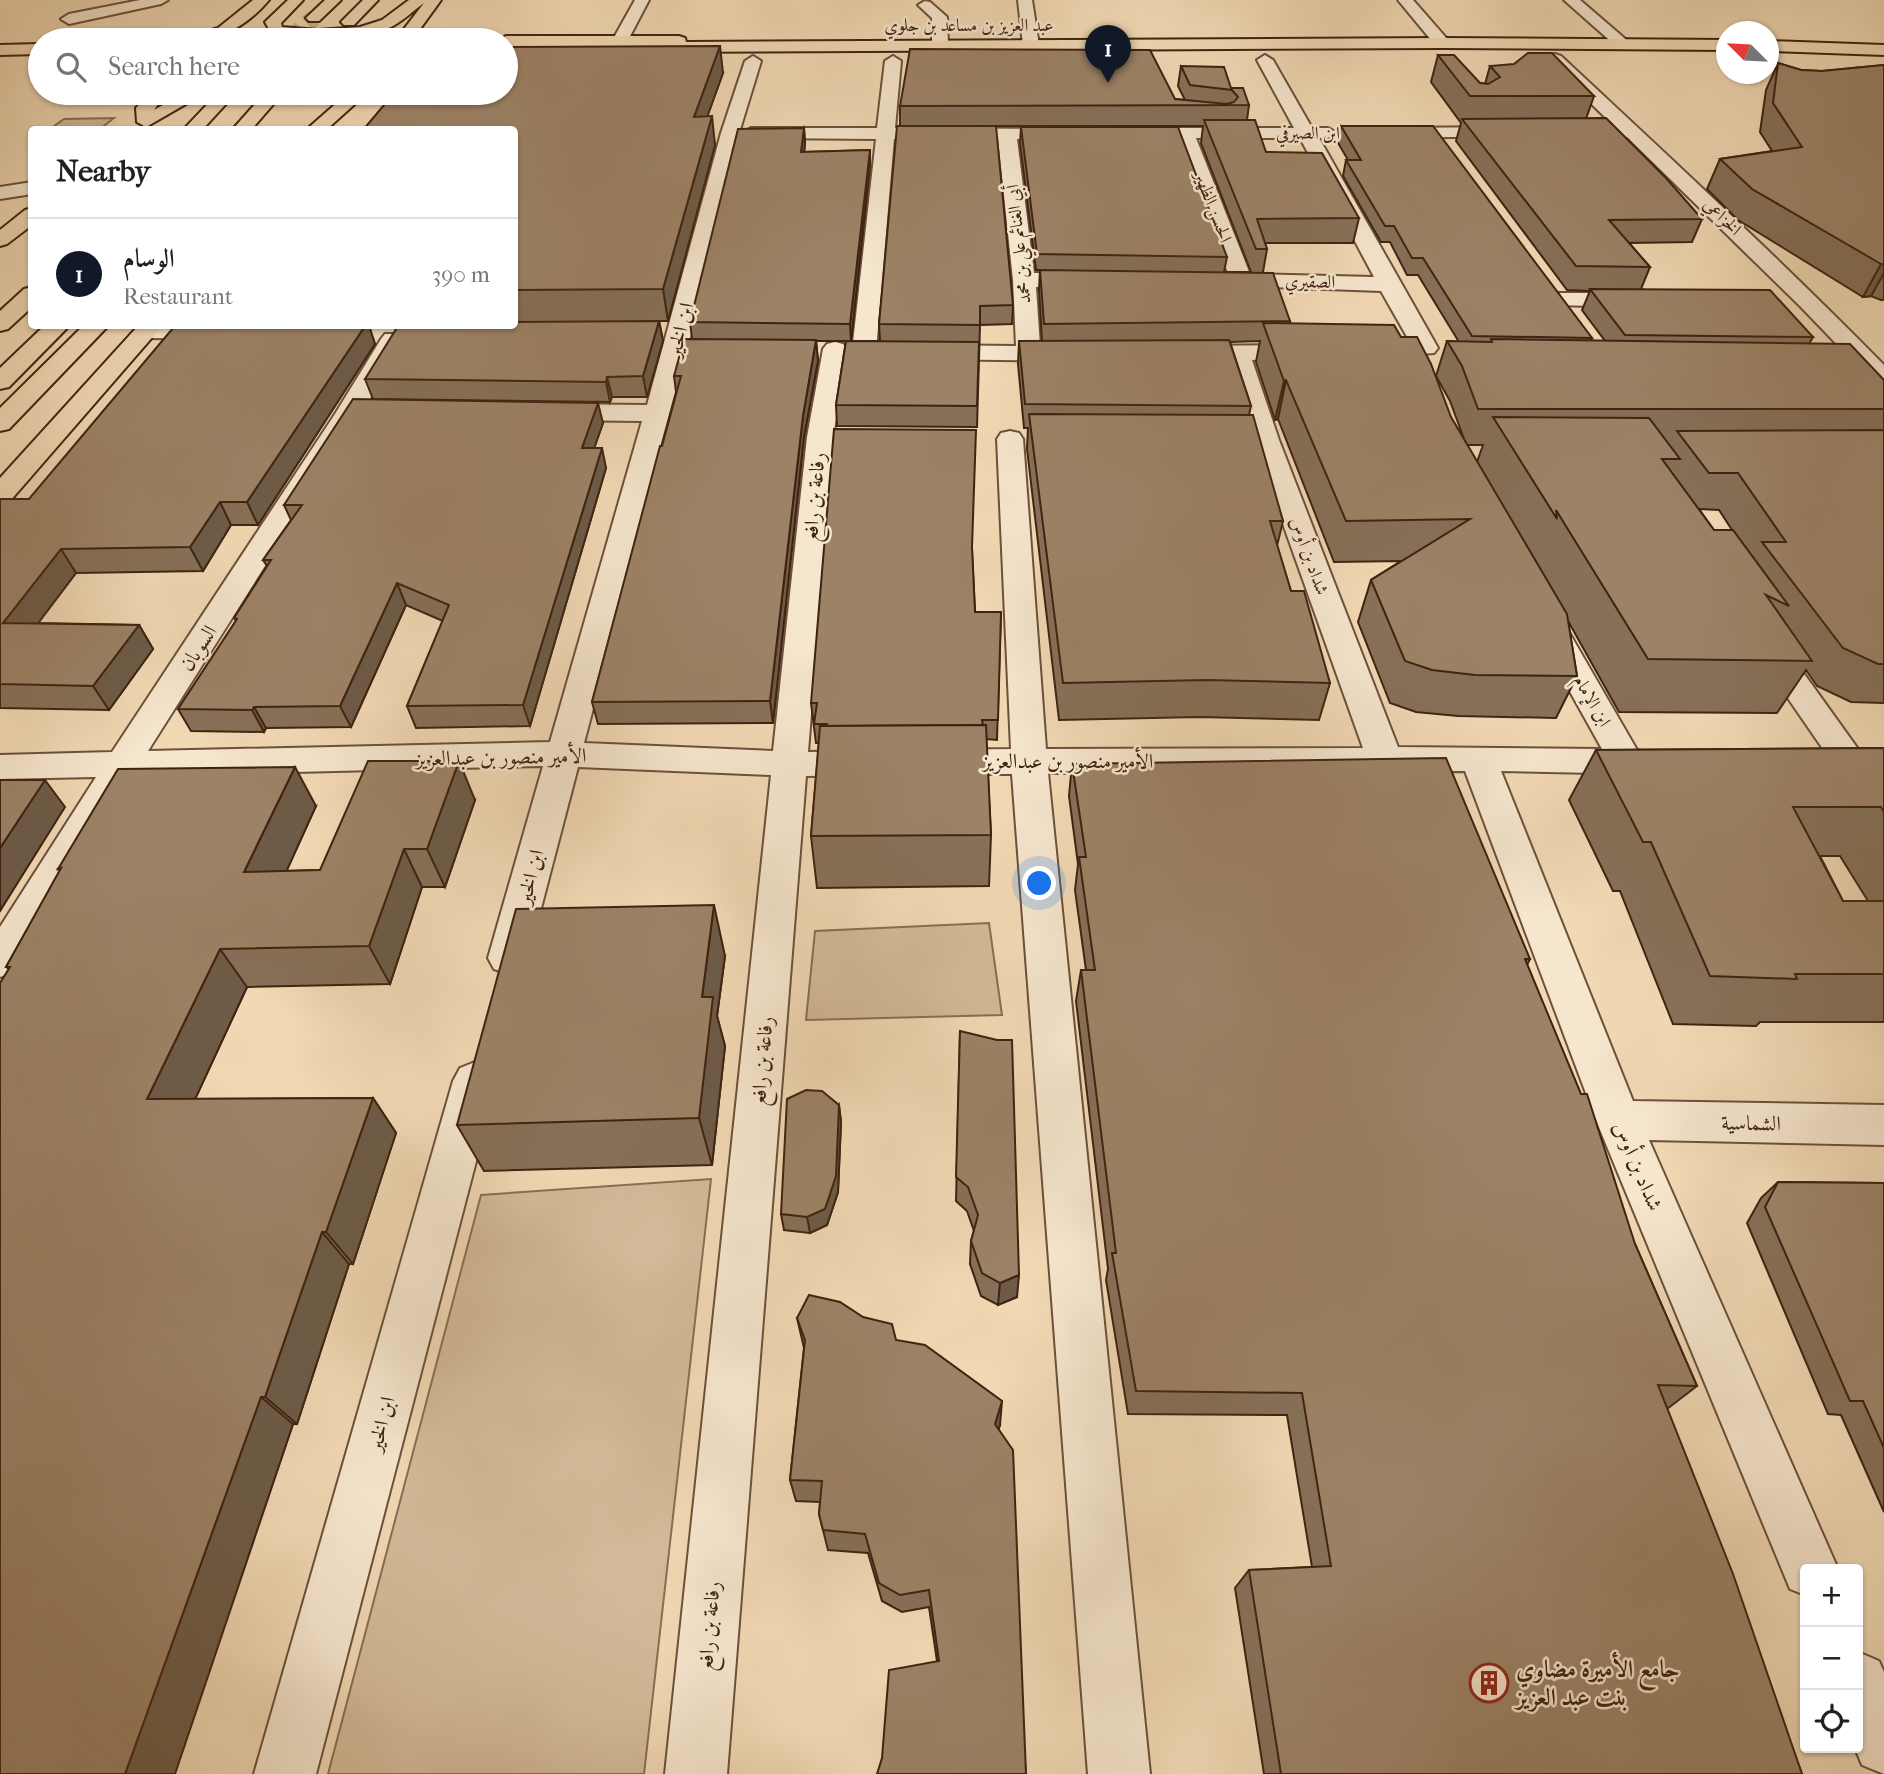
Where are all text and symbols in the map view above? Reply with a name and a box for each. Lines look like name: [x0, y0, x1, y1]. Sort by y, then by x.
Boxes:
street label: عبد العزيز بن مساعد بن جلوي: [884, 15, 1054, 40]
north arrow: [1716, 21, 1779, 84]
pin: 1: [1085, 25, 1131, 83]
search box: [28, 28, 518, 105]
icon: search: [52, 48, 90, 86]
text: Search here: [108, 51, 240, 82]
street label: ابن الصيرفي: [1276, 123, 1340, 148]
text: Nearby: [56, 154, 151, 189]
street label: الحسن الظهير: [1188, 167, 1236, 246]
street label: أبي الغنائم علي بن محمد: [999, 182, 1042, 305]
street label: الخزاعي: [1696, 194, 1745, 243]
text: الوسام: [123, 243, 175, 274]
text: 1: [75, 261, 83, 288]
text: 390 m: [432, 261, 490, 288]
street label: الصقيري: [1285, 271, 1336, 297]
text: Restaurant: [123, 283, 233, 310]
street label: ابن الخير: [661, 300, 699, 362]
street label: رفاعة بن رافع: [798, 451, 837, 543]
street label: شداد بن أوس: [1285, 513, 1336, 598]
street label: السوبان: [174, 621, 223, 676]
street label: ابن الإمام: [1565, 672, 1615, 733]
street label: الأمير منصور بن عبدالعزيز: [413, 741, 587, 772]
street label: الأمير منصور بن عبدالعزيز: [981, 746, 1153, 774]
street label: ابن الخير: [511, 847, 549, 909]
your location: [1022, 866, 1056, 900]
street label: رفاعة بن رافع: [746, 1015, 785, 1107]
street label: الشماسية: [1721, 1110, 1781, 1136]
street label: شداد بن أوس: [1608, 1117, 1670, 1214]
street label: ابن الخير: [362, 1394, 400, 1456]
map controls: [1800, 1564, 1863, 1753]
button: +: [1800, 1564, 1863, 1627]
street label: رفاعة بن رافع: [693, 1580, 732, 1672]
button: −: [1800, 1627, 1863, 1690]
place label: جامع الأميرة مضاوي بنت عبد العزيز: [1513, 1651, 1680, 1712]
building icon: جامع الأميرة مضاوي بنت عبد العزيز: [1468, 1662, 1510, 1704]
button: locate: [1800, 1690, 1863, 1753]

